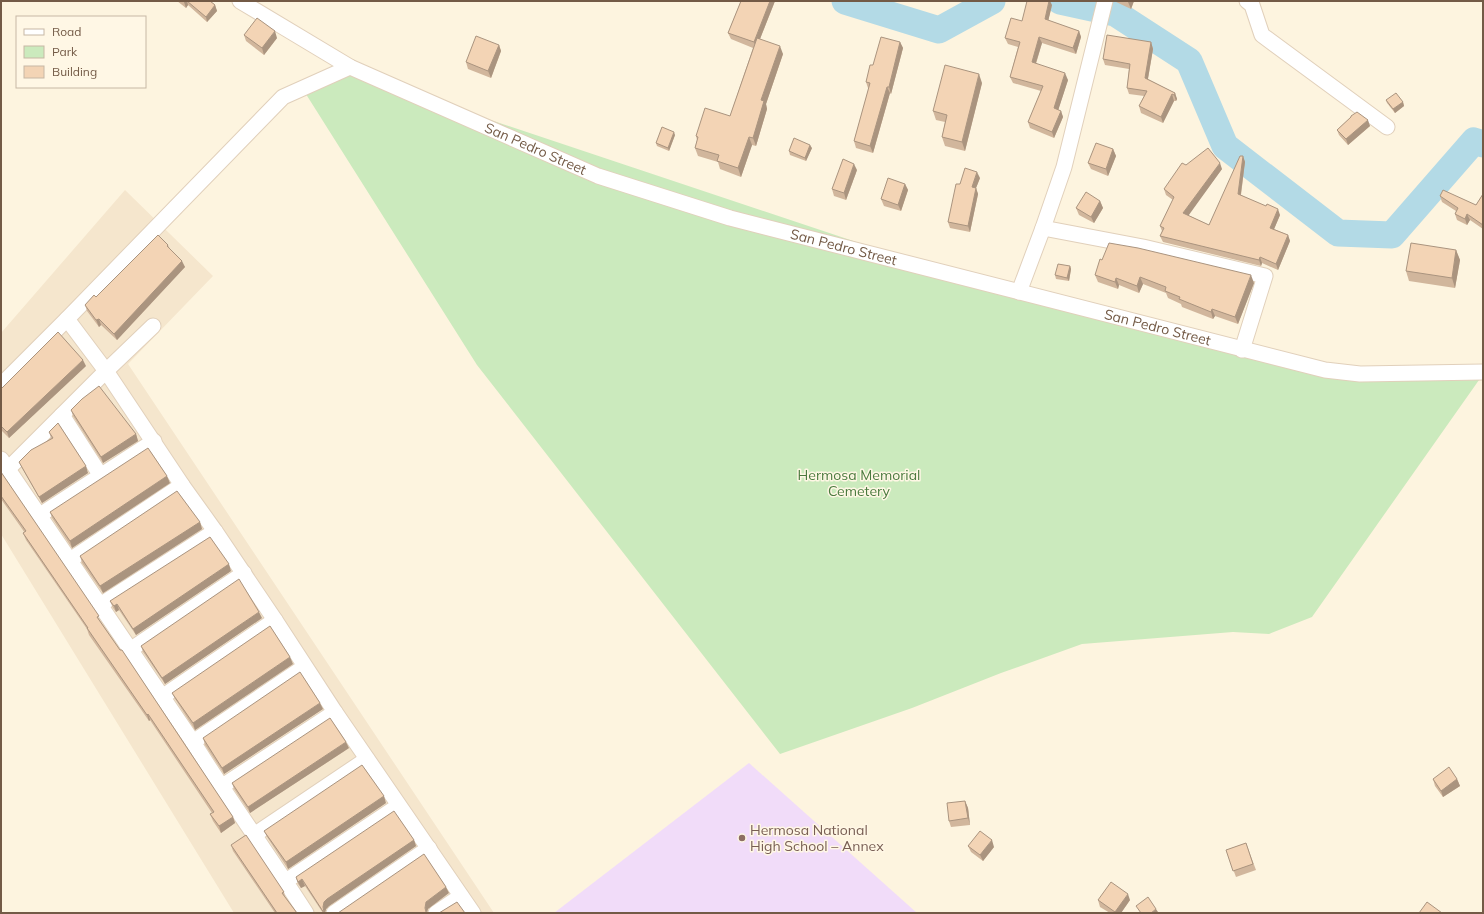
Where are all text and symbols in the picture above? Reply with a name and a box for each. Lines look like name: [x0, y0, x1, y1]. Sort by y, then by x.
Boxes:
legend: [16, 16, 146, 88]
text: Road: [52, 24, 81, 39]
text: Park: [52, 44, 78, 59]
text: Building: [52, 64, 97, 79]
street label: San Pedro Street: [482, 118, 589, 179]
street label: San Pedro Street: [788, 225, 899, 269]
street label: San Pedro Street: [1102, 305, 1213, 349]
park label: Hermosa Memorial Cemetery: [798, 466, 920, 500]
place label: Hermosa National High School – Annex: [750, 821, 884, 855]
marker: Hermosa National High School – Annex: [737, 833, 747, 843]

